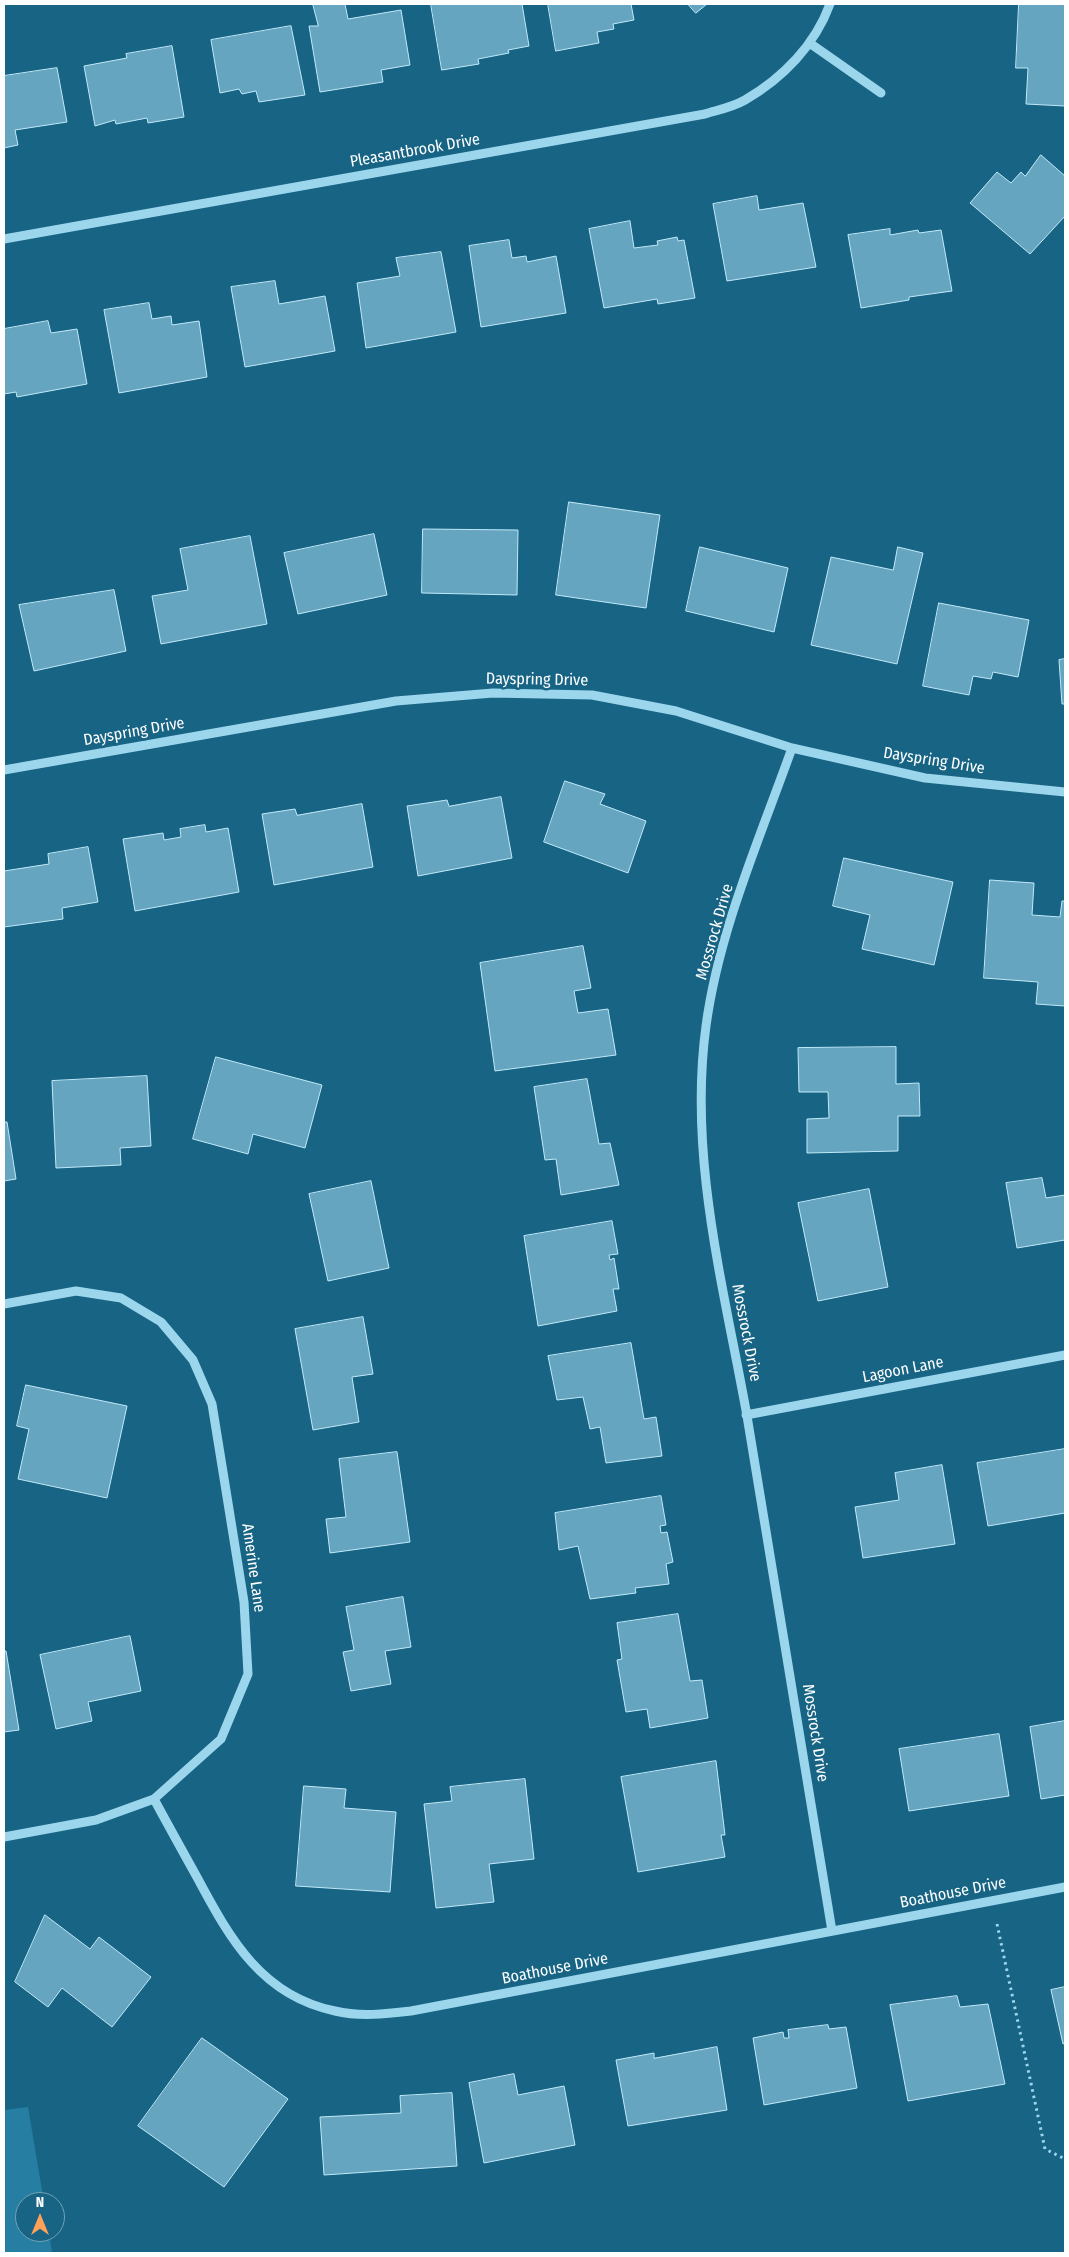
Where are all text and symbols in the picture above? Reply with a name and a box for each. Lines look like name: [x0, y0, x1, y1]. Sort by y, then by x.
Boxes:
street label: Pleasantbrook Drive: [349, 130, 481, 172]
street label: Dayspring Drive: [486, 670, 588, 690]
street label: Dayspring Drive: [82, 714, 186, 750]
street label: Dayspring Drive: [882, 744, 986, 778]
street label: Mossrock Drive: [692, 882, 738, 982]
street label: Mossrock Drive: [727, 1283, 765, 1383]
street label: Lagoon Lane: [861, 1353, 945, 1387]
street label: Amerine Lane: [237, 1522, 269, 1614]
street label: Mossrock Drive: [798, 1683, 832, 1783]
street label: Boathouse Drive: [898, 1873, 1008, 1913]
street label: Boathouse Drive: [500, 1949, 610, 1989]
north arrow: [15, 2192, 65, 2242]
text: N: [36, 2194, 44, 2211]

